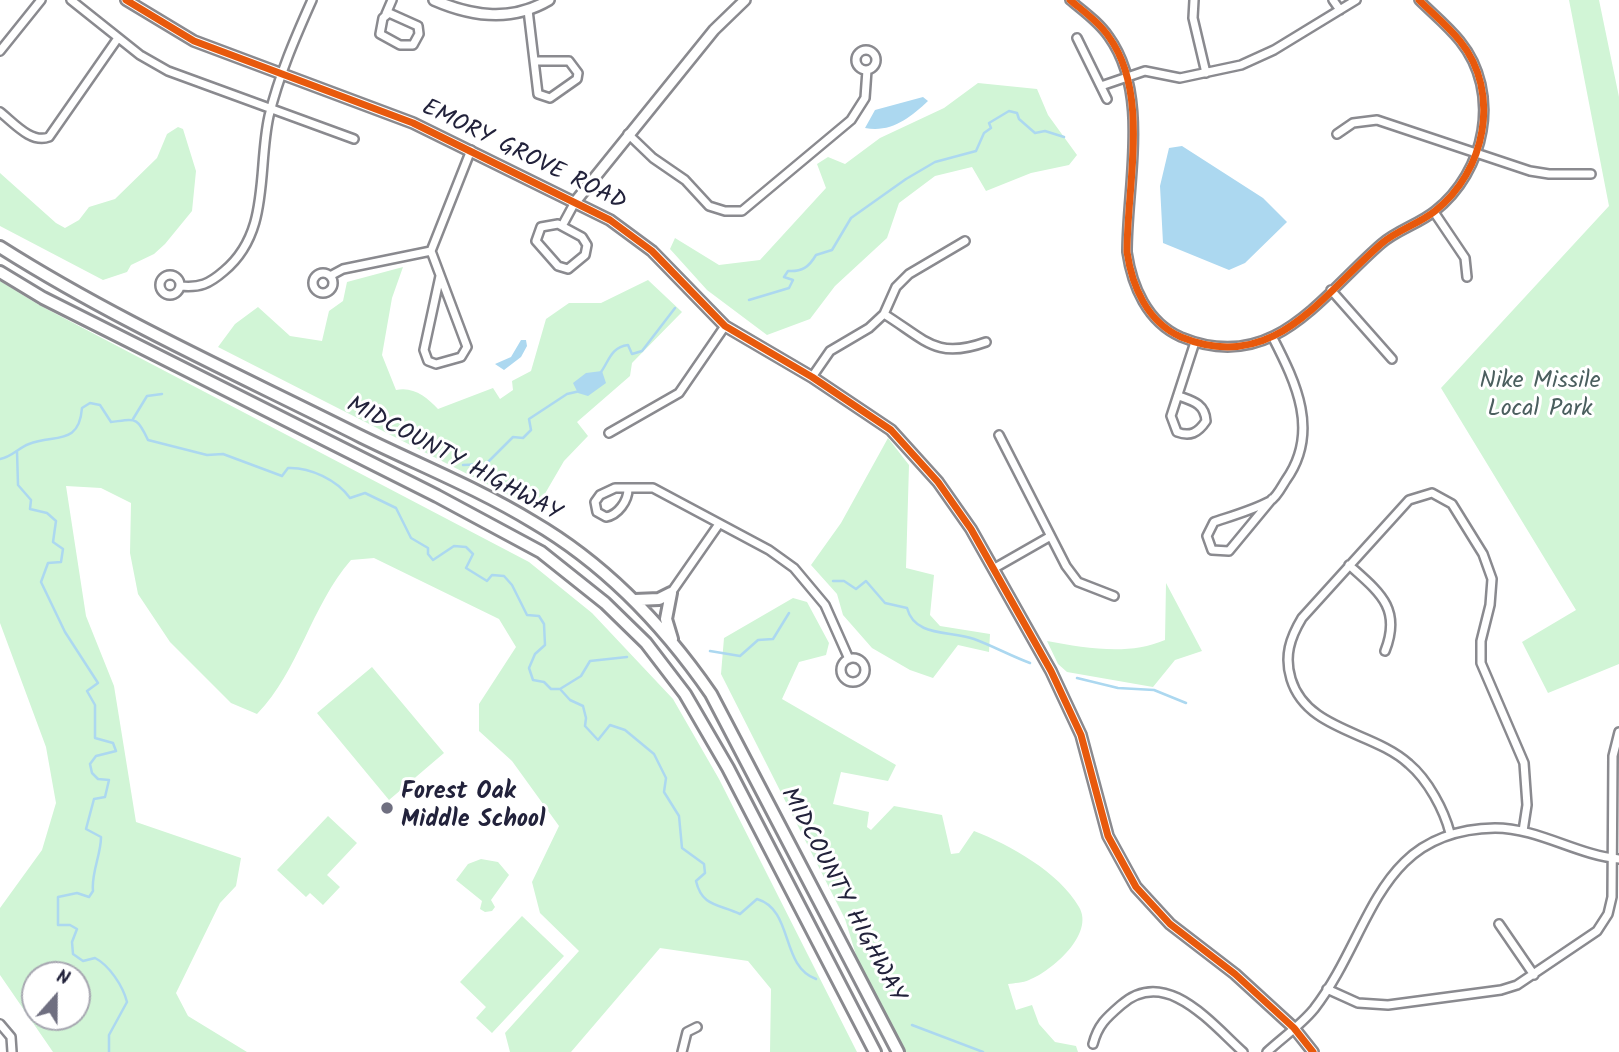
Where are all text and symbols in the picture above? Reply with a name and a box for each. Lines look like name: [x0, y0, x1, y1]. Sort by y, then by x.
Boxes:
street label: EMORY GROVE ROAD: [416, 95, 630, 219]
park label: Nike Missile Local Park: [1479, 369, 1601, 425]
street label: MIDCOUNTY HIGHWAY: [341, 392, 565, 530]
place label: Forest Oak Middle School: [401, 780, 545, 836]
street label: MIDCOUNTY HIGHWAY: [772, 784, 910, 1008]
marker: Forest Oak Middle School: [379, 800, 395, 816]
north arrow: [21, 961, 91, 1031]
text: N: [52, 962, 74, 994]

